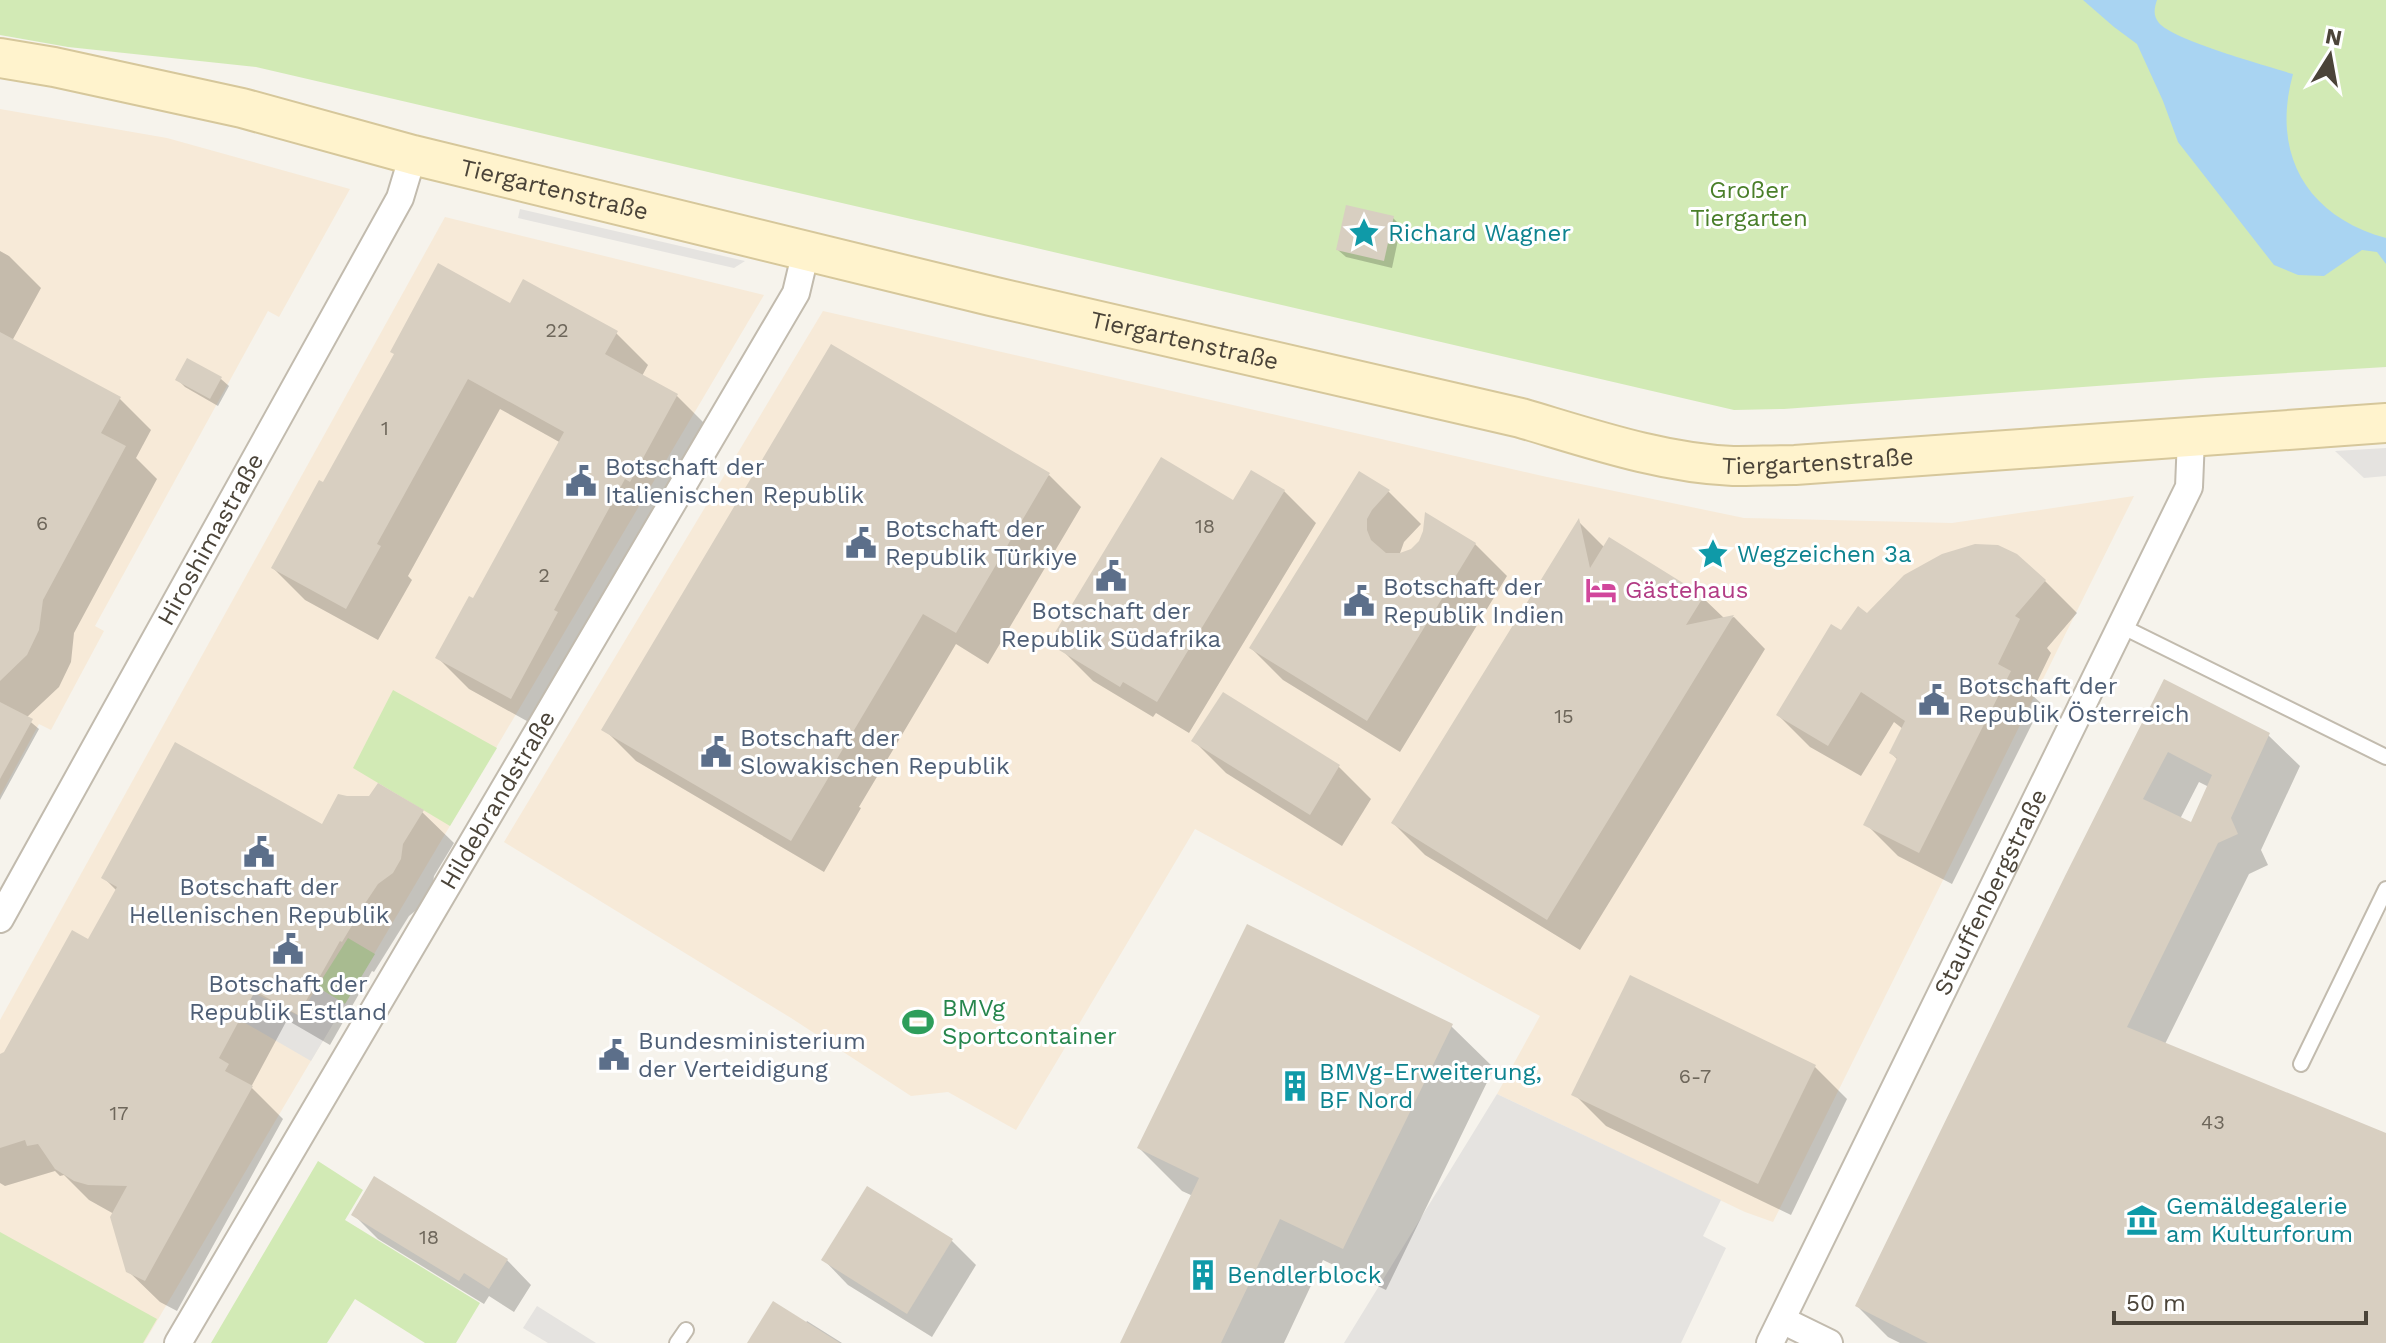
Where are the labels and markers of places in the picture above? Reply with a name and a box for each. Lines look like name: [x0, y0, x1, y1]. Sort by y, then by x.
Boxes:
place icon: Richard Wagner: [1347, 216, 1381, 250]
place label: Richard Wagner: [1388, 219, 1571, 247]
place label: Botschaft der Italienischen Republik: [605, 453, 864, 509]
public building icon: Botschaft der Italienischen Republik: [564, 464, 598, 498]
place label: Botschaft der Republik Türkiye: [885, 515, 1077, 571]
public building icon: Botschaft der Republik Türkiye: [844, 526, 878, 560]
place icon: Wegzeichen 3a: [1696, 537, 1730, 571]
place label: Wegzeichen 3a: [1737, 540, 1911, 568]
public building icon: Botschaft der Republik Südafrika: [1094, 559, 1128, 593]
place label: Botschaft der Republik Indien: [1383, 573, 1564, 629]
hotel icon: Gästehaus: [1584, 573, 1618, 607]
place label: Gästehaus: [1625, 576, 1748, 604]
public building icon: Botschaft der Republik Indien: [1342, 584, 1376, 618]
place label: Botschaft der Republik Südafrika: [1001, 597, 1221, 653]
place label: Botschaft der Republik Österreich: [1958, 672, 2190, 728]
public building icon: Botschaft der Republik Österreich: [1917, 683, 1951, 717]
place label: Botschaft der Slowakischen Republik: [740, 724, 1010, 780]
public building icon: Botschaft der Slowakischen Republik: [699, 735, 733, 769]
public building icon: Botschaft der Hellenischen Republik: [242, 835, 276, 869]
place label: Botschaft der Hellenischen Republik: [129, 873, 390, 929]
public building icon: Botschaft der Republik Estland: [271, 932, 305, 966]
place label: Botschaft der Republik Estland: [189, 970, 387, 1026]
place label: BMVg Sportcontainer: [942, 994, 1117, 1050]
sports icon: BMVg Sportcontainer: [901, 1005, 935, 1039]
place label: Bundesministerium der Verteidigung: [638, 1027, 866, 1083]
public building icon: Bundesministerium der Verteidigung: [597, 1038, 631, 1072]
place label: BMVg-Erweiterung, BF Nord: [1319, 1058, 1542, 1114]
building icon: BMVg-Erweiterung, BF Nord: [1278, 1069, 1312, 1103]
place label: Gemäldegalerie am Kulturforum: [2166, 1192, 2353, 1248]
museum icon: Gemäldegalerie am Kulturforum: [2125, 1203, 2159, 1237]
building icon: Bendlerblock: [1186, 1258, 1220, 1292]
place label: Bendlerblock: [1227, 1261, 1382, 1289]

